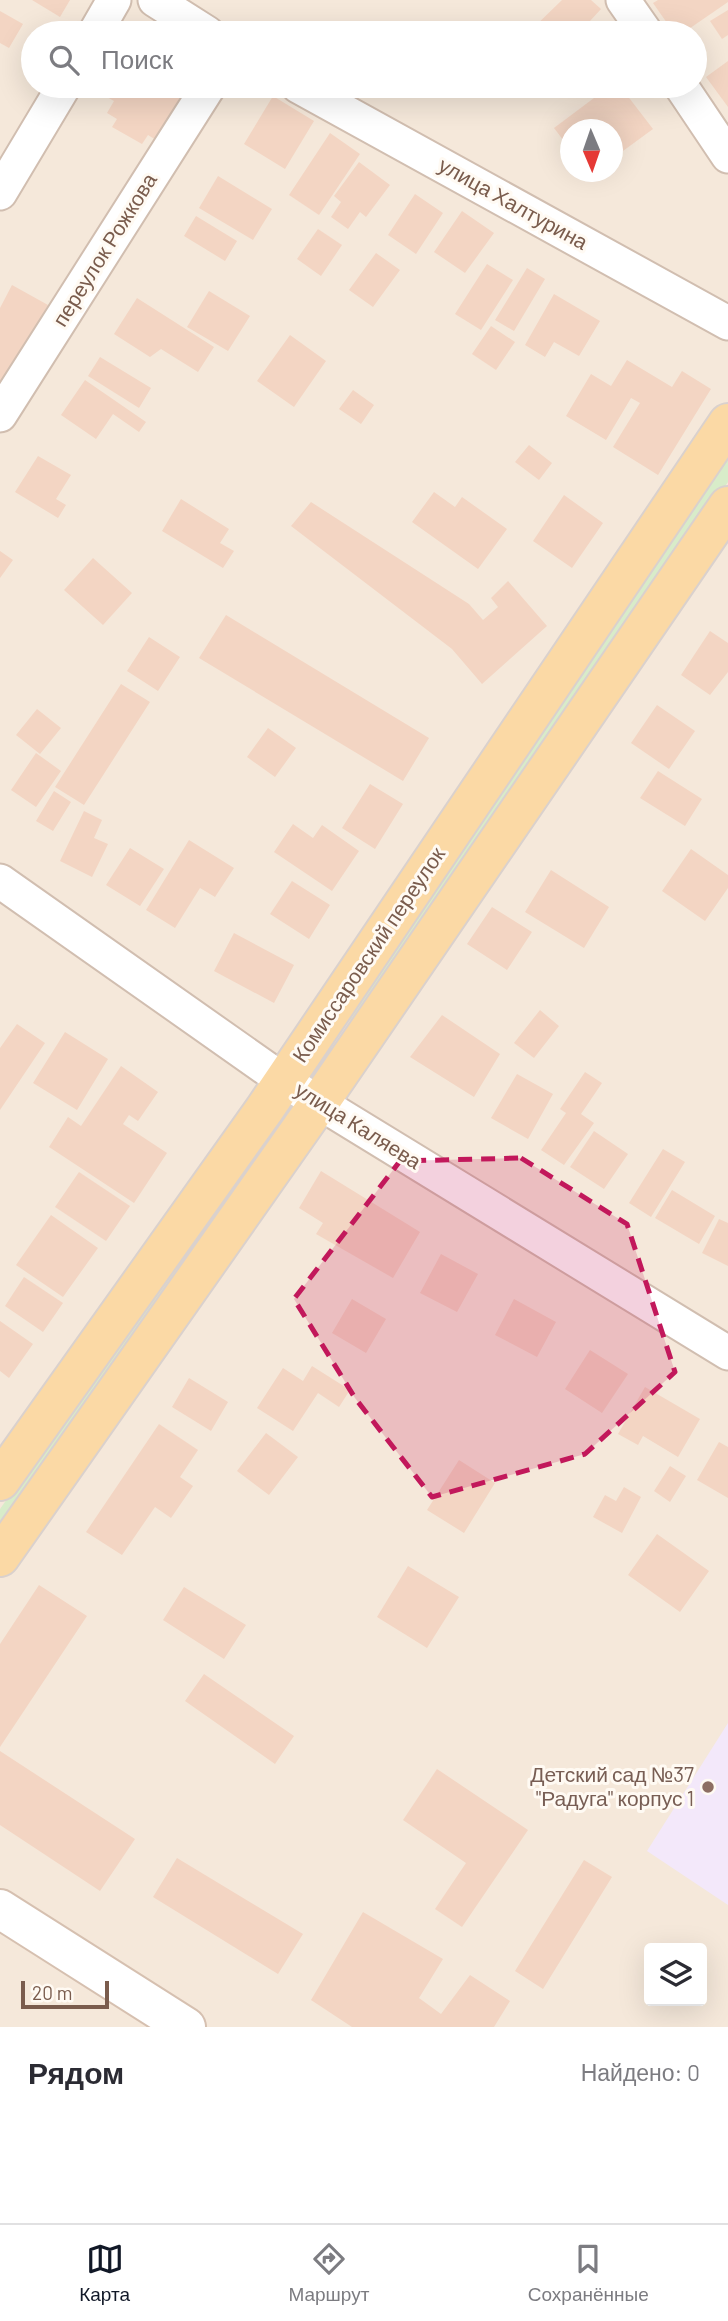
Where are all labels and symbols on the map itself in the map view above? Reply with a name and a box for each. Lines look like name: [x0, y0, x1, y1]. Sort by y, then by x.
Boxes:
north arrow: [560, 119, 623, 182]
street label: улица Халтурина: [435, 151, 593, 254]
street label: переулок Рожкова: [46, 168, 161, 330]
street label: Комиссаровский переулок: [286, 841, 450, 1066]
street label: улица Каляева: [291, 1076, 427, 1174]
place label: Детский сад №37 "Радуга" корпус 1: [530, 1761, 694, 1810]
marker: Детский сад №37 "Радуга" корпус 1: [700, 1779, 716, 1795]
scale bar: [21, 1978, 108, 2010]

